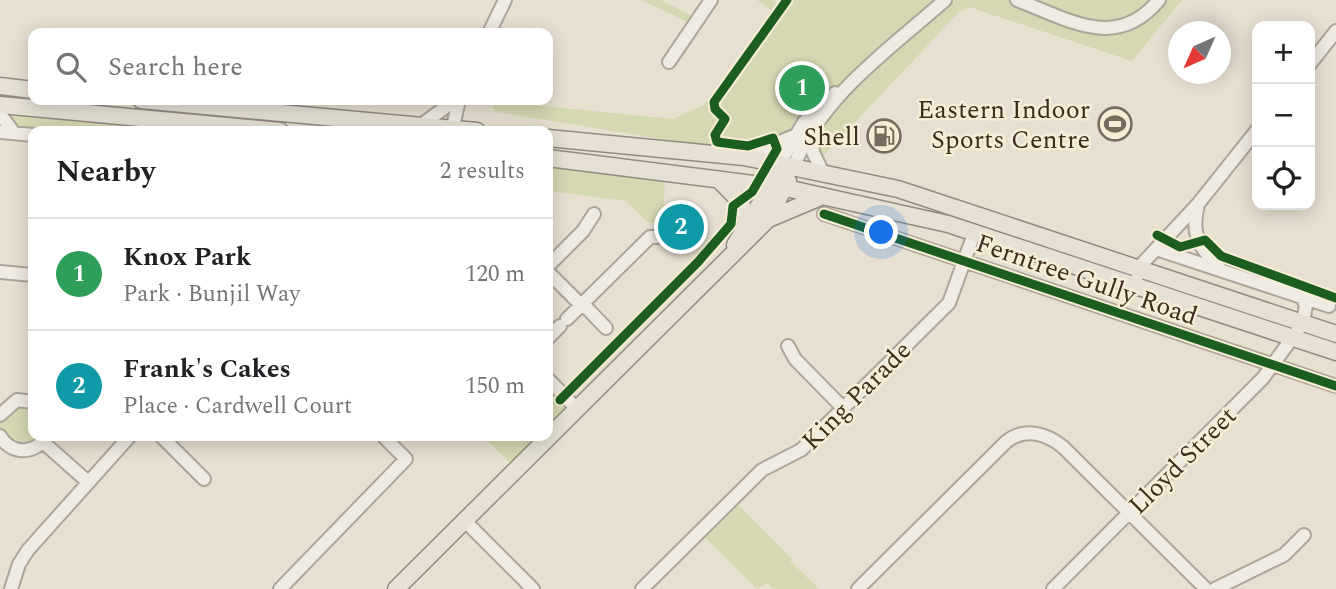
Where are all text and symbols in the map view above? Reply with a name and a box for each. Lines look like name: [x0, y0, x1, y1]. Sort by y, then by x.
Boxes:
north arrow: [1168, 21, 1231, 84]
map controls: [1252, 21, 1315, 210]
button: +: [1252, 21, 1315, 84]
search box: [28, 28, 553, 105]
text: Search here: [108, 47, 243, 87]
icon: search: [52, 48, 90, 86]
pin: 1: [779, 62, 825, 114]
button: −: [1252, 84, 1315, 147]
place label: Eastern Indoor Sports Centre: [917, 90, 1090, 160]
sports icon: Eastern Indoor Sports Centre: [1096, 105, 1134, 143]
place label: Shell: [803, 117, 860, 157]
fuel station icon: Shell: [865, 117, 903, 155]
button: locate: [1252, 147, 1315, 210]
text: Nearby: [56, 149, 155, 195]
text: 2 results: [440, 154, 525, 189]
pin: 2: [658, 201, 704, 253]
your location: [864, 215, 898, 249]
street label: Ferntree Gully Road: [970, 223, 1203, 337]
text: Knox Park: [123, 237, 251, 277]
text: 1: [73, 257, 85, 292]
text: 120 m: [465, 257, 525, 292]
text: Park · Bunjil Way: [123, 277, 300, 312]
street label: King Parade: [793, 332, 921, 460]
text: Frank's Cakes: [123, 349, 291, 389]
text: 2: [73, 369, 85, 404]
text: 150 m: [465, 369, 525, 404]
text: Place · Cardwell Court: [123, 389, 352, 424]
street label: Lloyd Street: [1119, 397, 1246, 524]

